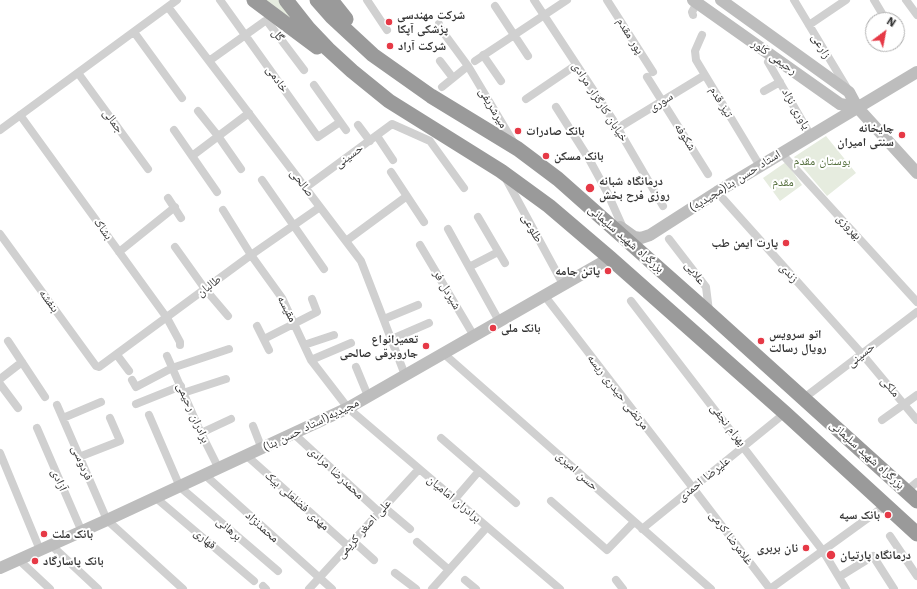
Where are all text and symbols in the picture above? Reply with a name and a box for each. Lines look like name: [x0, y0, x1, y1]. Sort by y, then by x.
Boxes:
place label: شرکت مهندسی پزشکی آپکا: [397, 8, 465, 36]
north arrow: [865, 12, 905, 52]
street label: پور مقدم: [613, 15, 647, 57]
text: N: [884, 15, 898, 30]
marker: شرکت مهندسی پزشکی آپکا: [384, 17, 394, 27]
street label: گل: [269, 26, 287, 44]
street label: زارعی: [808, 31, 834, 61]
street label: رحیمی کلور: [749, 36, 799, 78]
place label: شرکت آراد: [398, 39, 446, 53]
marker: شرکت آراد: [385, 41, 395, 51]
street label: خیابان کارگزار مرادی: [569, 59, 631, 145]
street label: خادمی: [263, 63, 291, 95]
street label: تیز قدم: [706, 84, 736, 120]
street label: میرشریفی: [475, 85, 511, 131]
street label: یاوری نژاد: [779, 86, 813, 132]
street label: سوری: [646, 89, 676, 115]
street label: جمالی: [99, 106, 127, 136]
street label: شکوفه: [671, 121, 699, 153]
place label: چایخانه سنتی امیران: [837, 121, 894, 149]
place label: بانک صادرات: [526, 124, 585, 138]
marker: بانک صادرات: [513, 126, 523, 136]
marker: چایخانه سنتی امیران: [897, 130, 907, 140]
street label: حسینی: [332, 141, 366, 171]
street label: استاد حسن بنا(مجیدیه): [687, 147, 783, 215]
place label: بانک مسکن: [554, 149, 604, 163]
marker: بانک مسکن: [541, 151, 551, 161]
park label: بوستان مقدم: [794, 154, 850, 168]
street label: صالحی: [287, 166, 317, 200]
place label: درمانگاه شبانه روزی فرح بخش: [599, 174, 670, 202]
park label: مقدم: [772, 175, 794, 189]
marker: درمانگاه شبانه روزی فرح بخش: [584, 182, 596, 194]
street label: بزرگراه شهید سلیمانی: [585, 202, 667, 276]
street label: طلوعی: [518, 211, 546, 245]
street label: بهروزی: [833, 211, 865, 243]
street label: بشاک: [90, 215, 116, 243]
place label: پارت ایمن طب: [712, 236, 778, 250]
marker: پارت ایمن طب: [781, 238, 791, 248]
street label: علایی: [682, 258, 708, 288]
street label: زندی: [777, 260, 801, 286]
place label: پاتن جامه: [555, 264, 600, 278]
marker: پاتن جامه: [603, 266, 613, 276]
street label: شیردل فر: [430, 268, 464, 312]
street label: طالبان: [194, 272, 224, 300]
street label: بنفشه: [36, 287, 62, 315]
street label: مقیسه: [274, 293, 300, 325]
place label: بانک ملی: [501, 321, 541, 335]
marker: بانک ملی: [488, 323, 498, 333]
place label: اتو سرویس رویال رسالت: [769, 327, 827, 355]
place label: تعمیرانواع جاروبرقی صالحی: [340, 332, 418, 360]
marker: اتو سرویس رویال رسالت: [756, 336, 766, 346]
street label: حسینی: [844, 340, 878, 370]
marker: تعمیرانواع جاروبرقی صالحی: [421, 341, 431, 351]
street label: مرتضی حیدری ریسه: [584, 351, 652, 433]
street label: ملکی: [877, 374, 903, 400]
street label: برادران رحیمی: [173, 381, 213, 445]
street label: مجیدیه(استاد حسن بنا): [261, 395, 361, 455]
street label: بهرام نجفی: [707, 401, 749, 449]
street label: بزرگراه شهید سلیمانی: [827, 418, 907, 492]
street label: فردوسی: [68, 443, 96, 483]
street label: محمدرضا مرادی: [305, 444, 367, 502]
street label: حسن امیری: [553, 448, 601, 494]
street label: علیرضا احمدی: [675, 453, 733, 505]
street label: آزادی: [48, 467, 70, 493]
street label: مهدی فضلعلی بیک: [262, 468, 332, 534]
street label: برادران امامیان: [424, 472, 484, 526]
street label: علی اصغر کریمی: [334, 496, 394, 562]
street label: محمدنژاد: [242, 508, 282, 546]
street label: غلامرضا کرمی: [706, 508, 756, 568]
place label: بانک سپه: [839, 508, 880, 522]
marker: بانک سپه: [883, 510, 893, 520]
street label: برهانی: [213, 514, 245, 544]
street label: قهاری: [191, 526, 219, 552]
place label: بانک ملت: [52, 527, 93, 541]
marker: بانک ملت: [39, 529, 49, 539]
place label: نان بربری: [757, 541, 798, 555]
marker: نان بربری: [801, 543, 811, 553]
place label: درمانگاه پارتیان: [840, 548, 911, 562]
marker: درمانگاه پارتیان: [825, 549, 837, 561]
place label: بانک پاسارگاد: [43, 554, 104, 568]
marker: بانک پاسارگاد: [30, 556, 40, 566]

